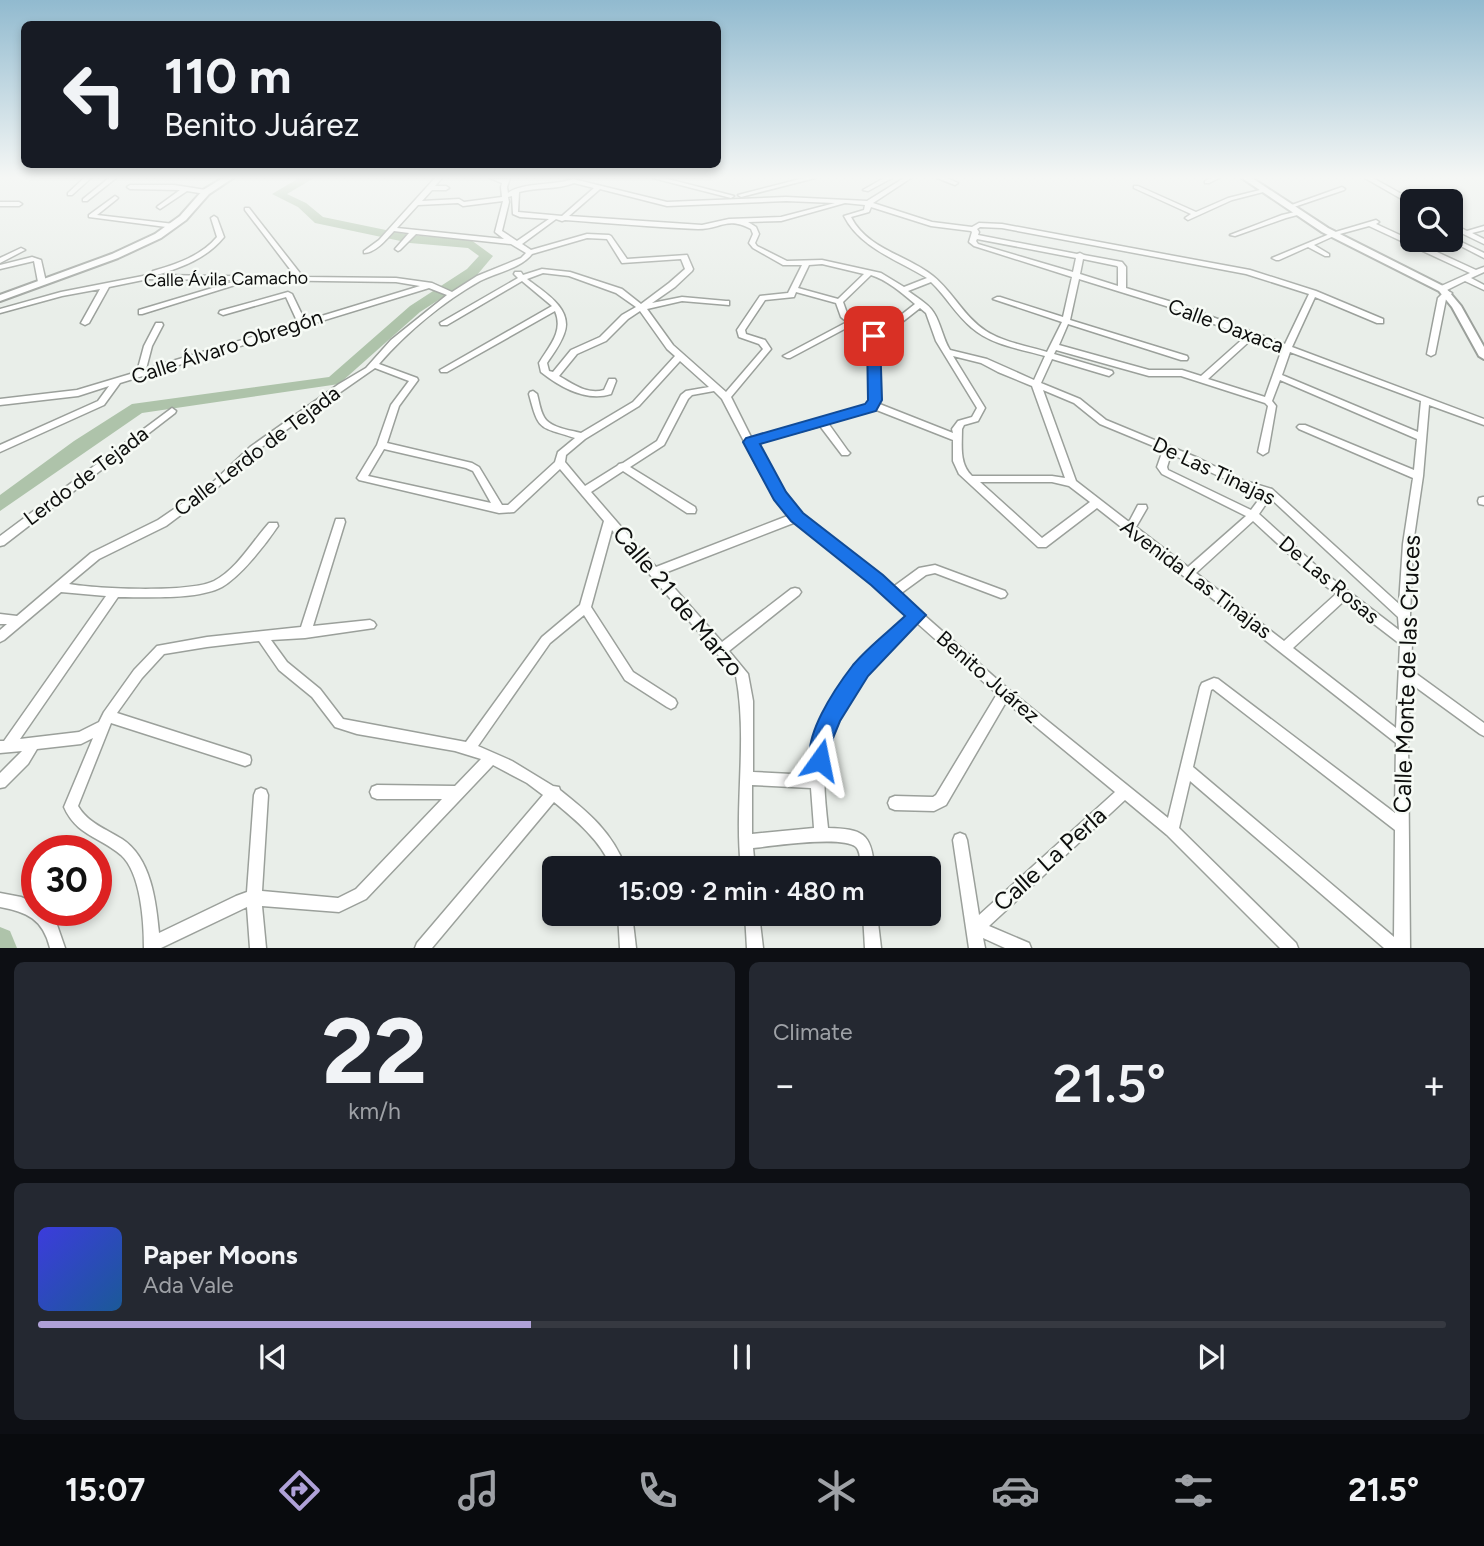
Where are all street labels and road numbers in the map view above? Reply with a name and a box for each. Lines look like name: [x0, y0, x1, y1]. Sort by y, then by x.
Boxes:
street label: Calle Ávila Camacho: [144, 267, 308, 291]
street label: Calle Oaxaca: [1165, 293, 1287, 358]
street label: Calle Álvaro Obregón: [128, 304, 326, 389]
street label: Calle Lerdo de Tejada: [169, 380, 344, 521]
street label: Lerdo de Tejada: [19, 421, 153, 530]
street label: De Las Tinajas: [1149, 431, 1280, 510]
street label: Avenida Las Tinajas: [1116, 514, 1277, 644]
street label: Calle 21 de Marzo: [607, 519, 750, 682]
street label: De Las Rosas: [1274, 530, 1385, 629]
street label: Calle Monte de las Cruces: [1387, 534, 1426, 814]
street label: Benito Juárez: [932, 625, 1045, 728]
street label: Calle La Perla: [987, 800, 1112, 917]

